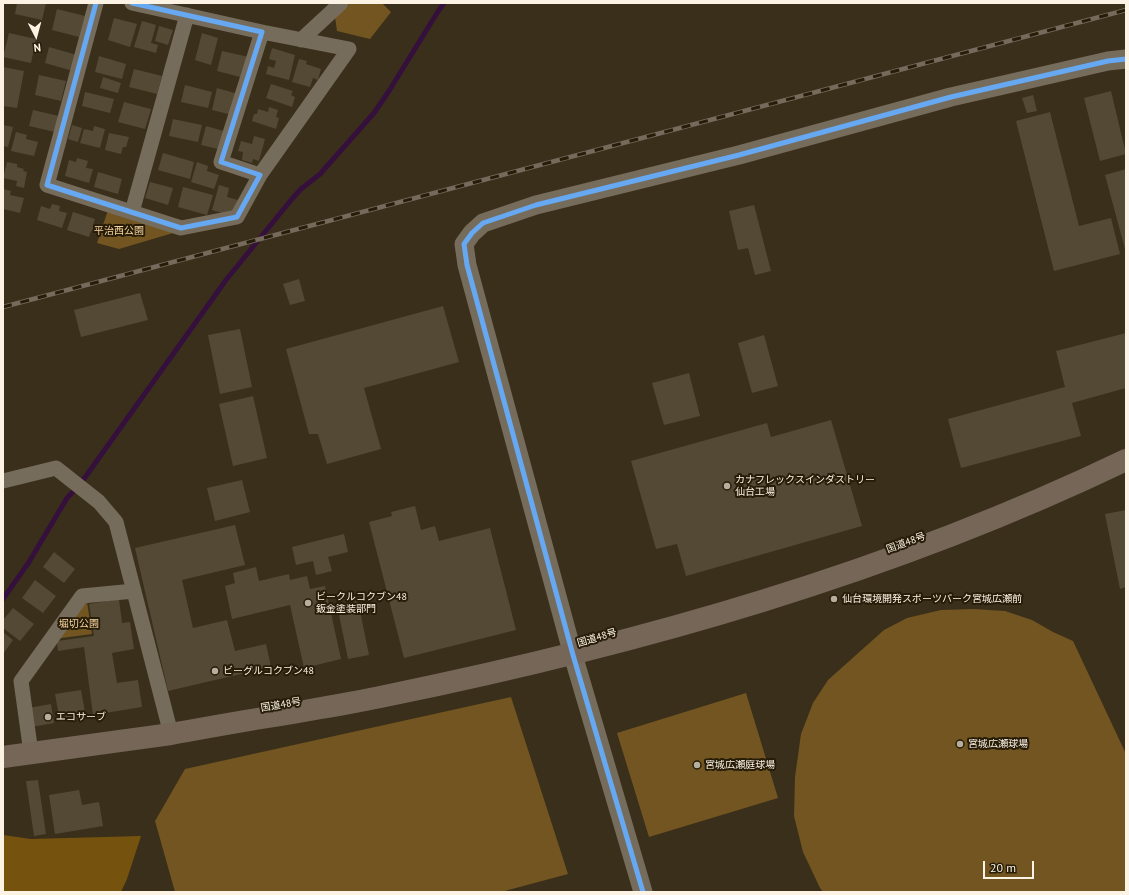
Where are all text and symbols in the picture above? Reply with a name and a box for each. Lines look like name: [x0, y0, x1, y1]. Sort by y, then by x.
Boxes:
north arrow: [16, 16, 56, 56]
text: N: [33, 41, 42, 55]
park label: 平治西公園: [94, 225, 144, 237]
place label: カナフレックスインダストリー 仙台工場: [735, 474, 875, 498]
marker: カナフレックスインダストリー 仙台工場: [722, 481, 732, 491]
street label: 国道48号: [885, 530, 927, 556]
place label: ビークルコクブン48 鈑金塗装部門: [316, 591, 407, 614]
place label: 仙台環境開発スポーツパーク宮城広瀬前: [842, 593, 1022, 605]
marker: 仙台環境開発スポーツパーク宮城広瀬前: [829, 594, 839, 604]
marker: ビークルコクブン48 鈑金塗装部門: [303, 598, 313, 608]
park label: 堀切公園: [59, 618, 99, 630]
street label: 国道48号: [576, 627, 618, 649]
place label: ビーグルコクブン48: [223, 665, 314, 677]
marker: ビーグルコクブン48: [210, 666, 220, 676]
street label: 国道48号: [260, 696, 302, 714]
place label: エコサーブ: [56, 711, 106, 723]
marker: エコサーブ: [43, 712, 53, 722]
place label: 宮城広瀬球場: [968, 738, 1028, 750]
marker: 宮城広瀬球場: [955, 739, 965, 749]
place label: 宮城広瀬庭球場: [705, 759, 775, 771]
marker: 宮城広瀬庭球場: [692, 760, 702, 770]
scale bar: [985, 853, 1036, 879]
text: 20 m: [990, 860, 1016, 875]

